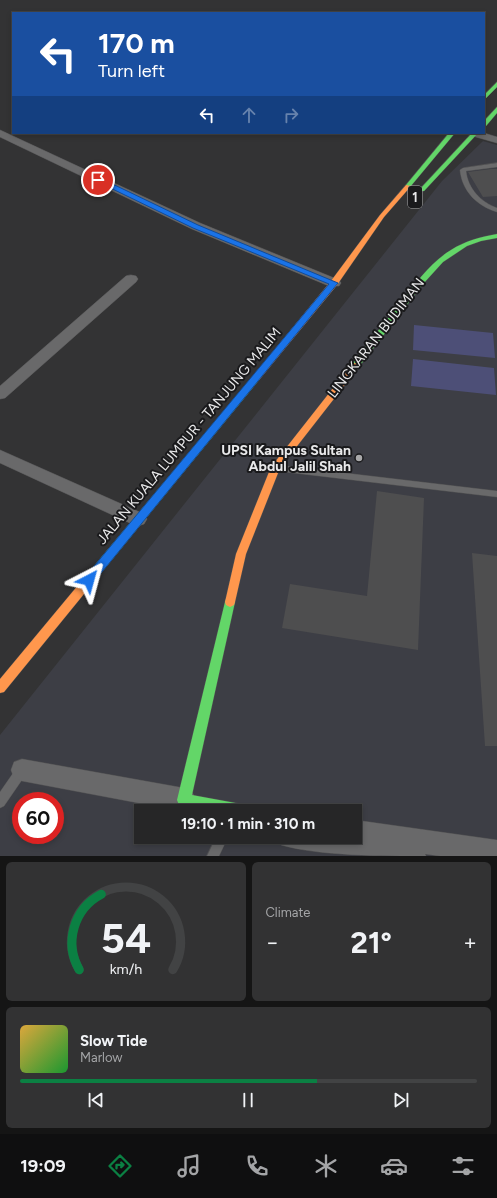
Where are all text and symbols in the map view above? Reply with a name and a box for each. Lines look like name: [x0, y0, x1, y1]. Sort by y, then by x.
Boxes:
text: 170 m: [98, 26, 175, 60]
icon: left: [32, 28, 84, 80]
text: Turn left: [98, 60, 165, 82]
icon: left: [196, 104, 218, 126]
icon: ahead: [238, 104, 260, 126]
icon: right: [280, 104, 302, 126]
pin: [81, 163, 115, 197]
icon: arrive: [87, 169, 109, 191]
road number: 1: [408, 186, 422, 208]
street label: LINGKARAN BUDIMAN: [324, 275, 428, 401]
street label: JALAN KUALA LUMPUR - TANJUNG MALIM: [93, 324, 285, 548]
place label: UPSI Kampus Sultan Abdul Jalil Shah: [221, 442, 351, 475]
marker: UPSI Kampus Sultan Abdul Jalil Shah: [354, 453, 364, 463]
position arrow: [68, 559, 110, 601]
speed limit sign: 60: [12, 792, 64, 844]
text: 19:10 · 1 min · 310 m: [181, 815, 315, 833]
text: Climate: [266, 905, 310, 920]
text: 54: [101, 912, 151, 962]
text: 21°: [351, 924, 392, 961]
text: −: [266, 929, 279, 956]
text: +: [463, 929, 477, 956]
text: km/h: [109, 959, 142, 977]
text: Slow Tide: [80, 1032, 147, 1050]
text: Marlow: [80, 1050, 122, 1065]
icon: previous: [85, 1089, 107, 1111]
icon: pause: [237, 1089, 259, 1111]
icon: next: [390, 1089, 412, 1111]
icon: directions: [106, 1152, 134, 1180]
icon: music: [175, 1152, 203, 1180]
icon: phone: [243, 1152, 271, 1180]
icon: climate: [312, 1152, 340, 1180]
icon: car: [380, 1152, 408, 1180]
icon: filters: [449, 1152, 477, 1180]
text: 19:09: [20, 1155, 66, 1177]

